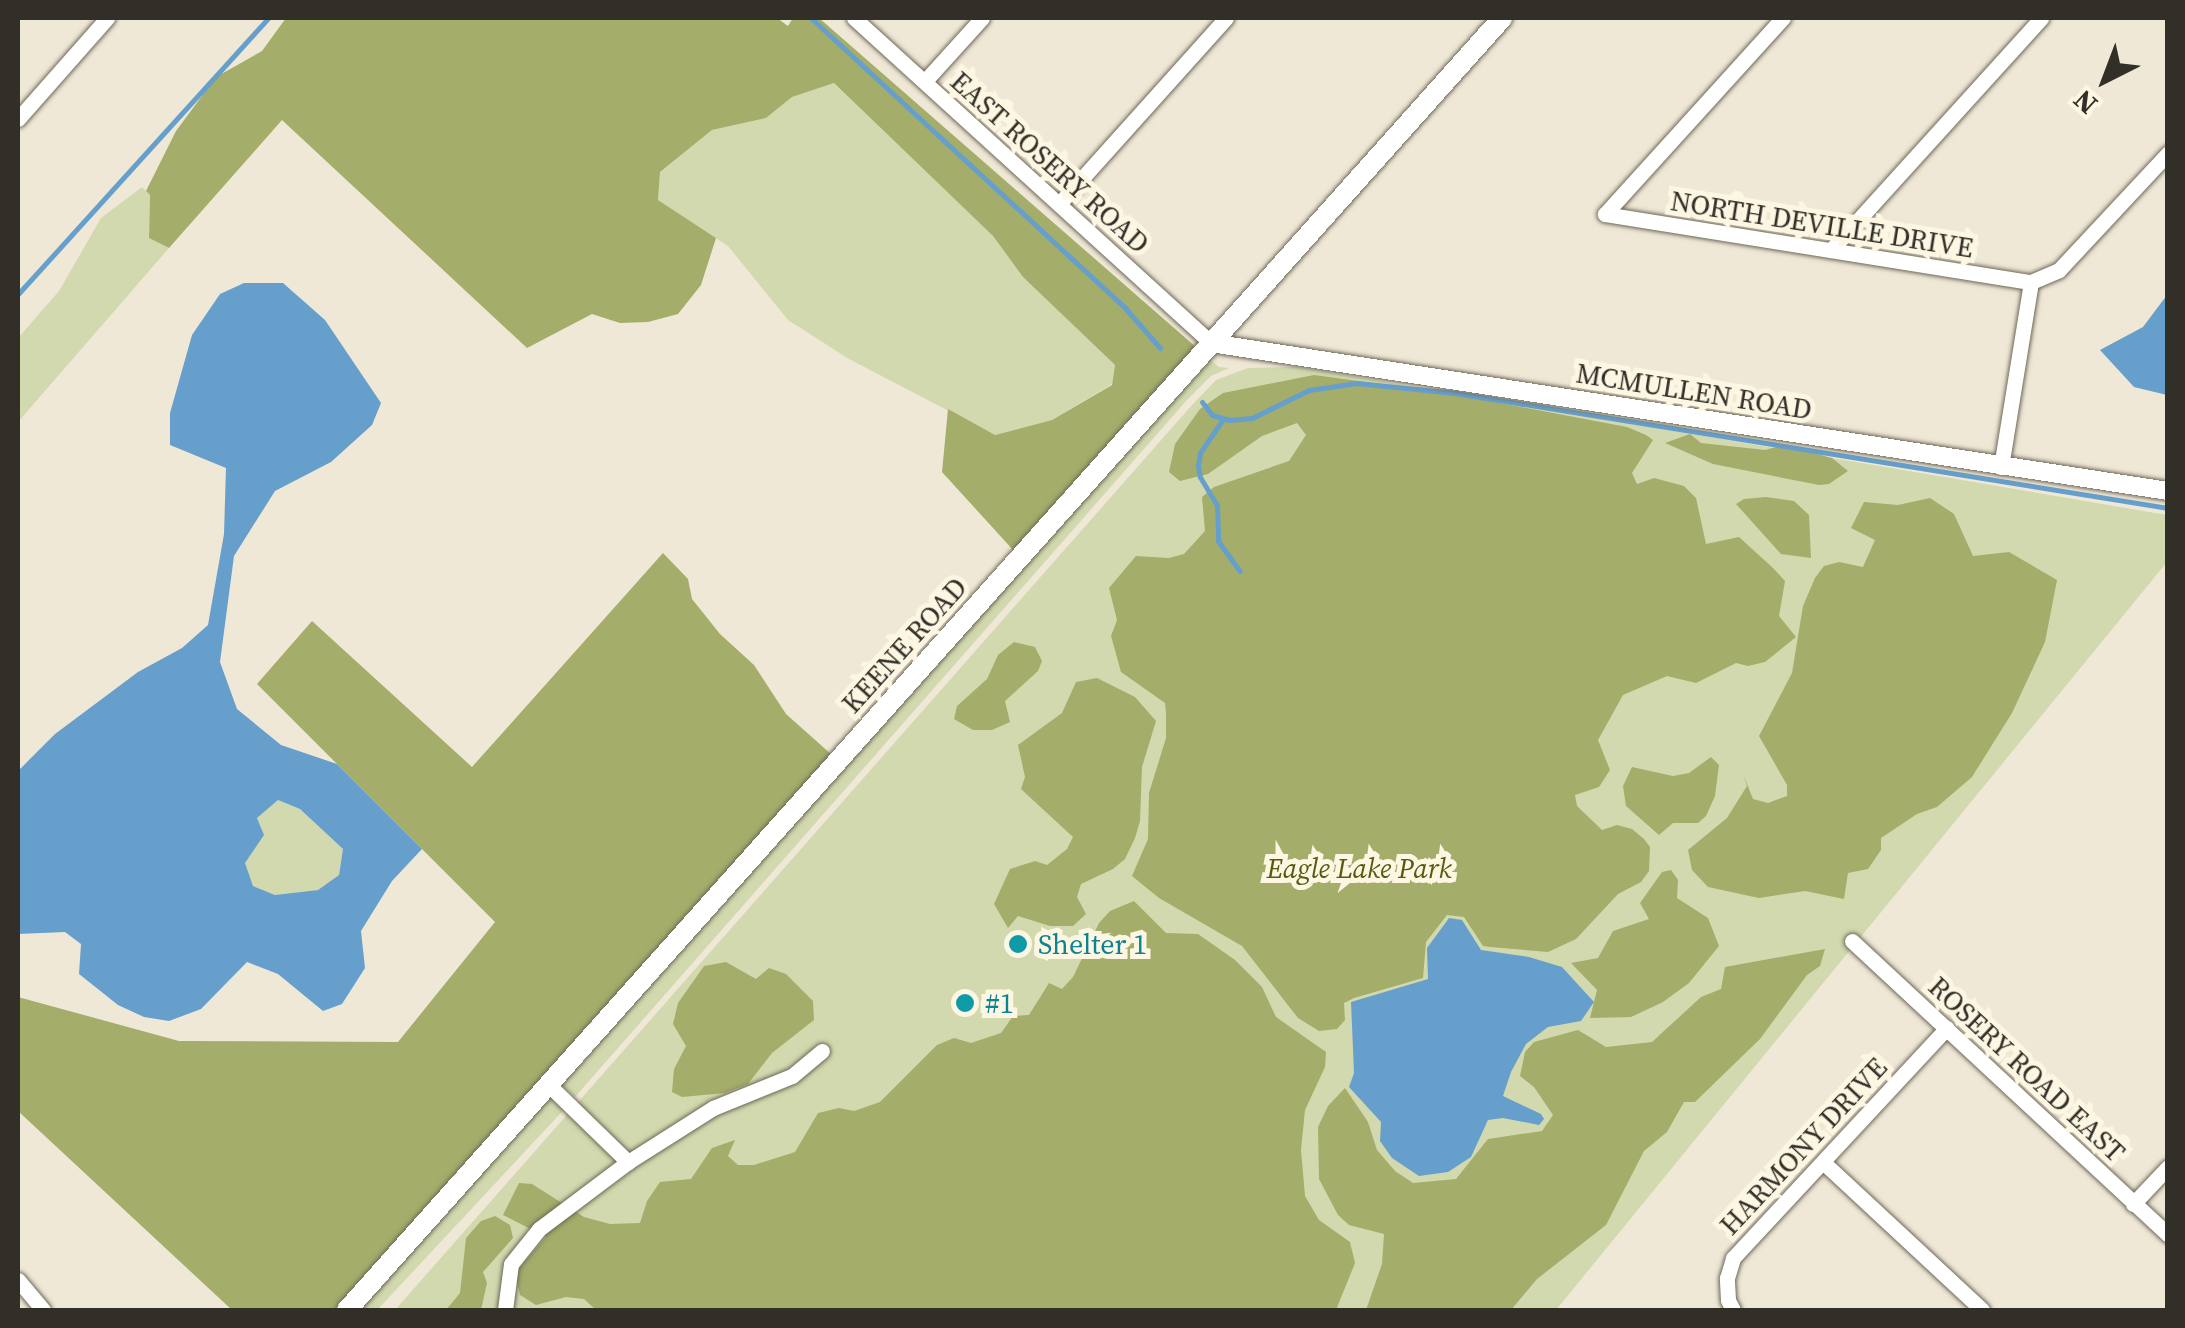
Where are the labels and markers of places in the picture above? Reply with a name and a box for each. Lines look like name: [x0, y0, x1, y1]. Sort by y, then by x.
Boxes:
place label: Shelter 1: [1038, 927, 1147, 961]
marker: Shelter 1: [1007, 933, 1029, 955]
place label: #1: [985, 986, 1014, 1020]
marker: #1: [954, 992, 976, 1014]

